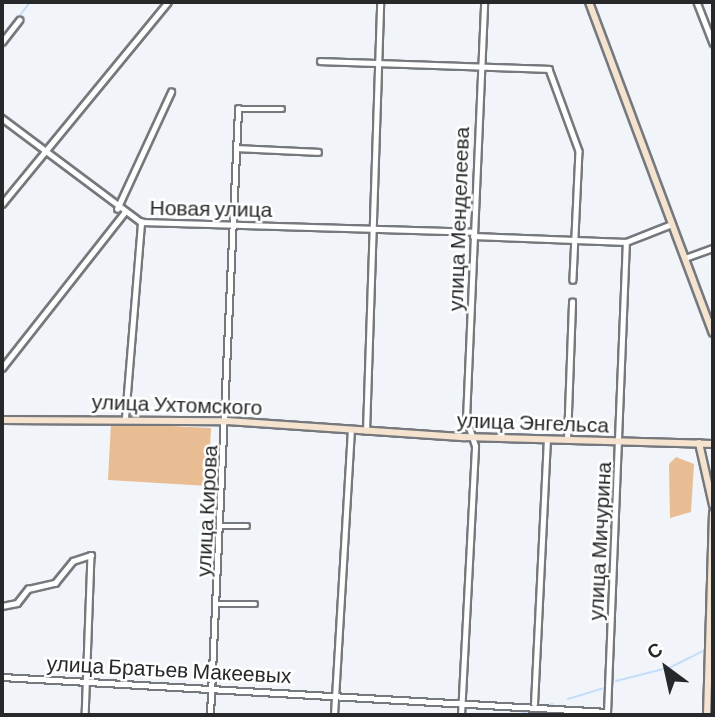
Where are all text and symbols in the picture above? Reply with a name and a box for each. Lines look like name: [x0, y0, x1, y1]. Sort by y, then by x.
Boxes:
street label: улица Менделеева: [442, 126, 474, 312]
street label: Новая улица: [149, 194, 273, 222]
street label: улица Ухтомского: [91, 388, 263, 420]
street label: улица Энгельса: [457, 407, 609, 437]
street label: улица Кирова: [190, 445, 222, 577]
street label: улица Мичурина: [582, 461, 616, 621]
north arrow: [631, 633, 701, 703]
text: С: [642, 637, 666, 663]
street label: улица Братьев Макеевых: [46, 650, 292, 688]

